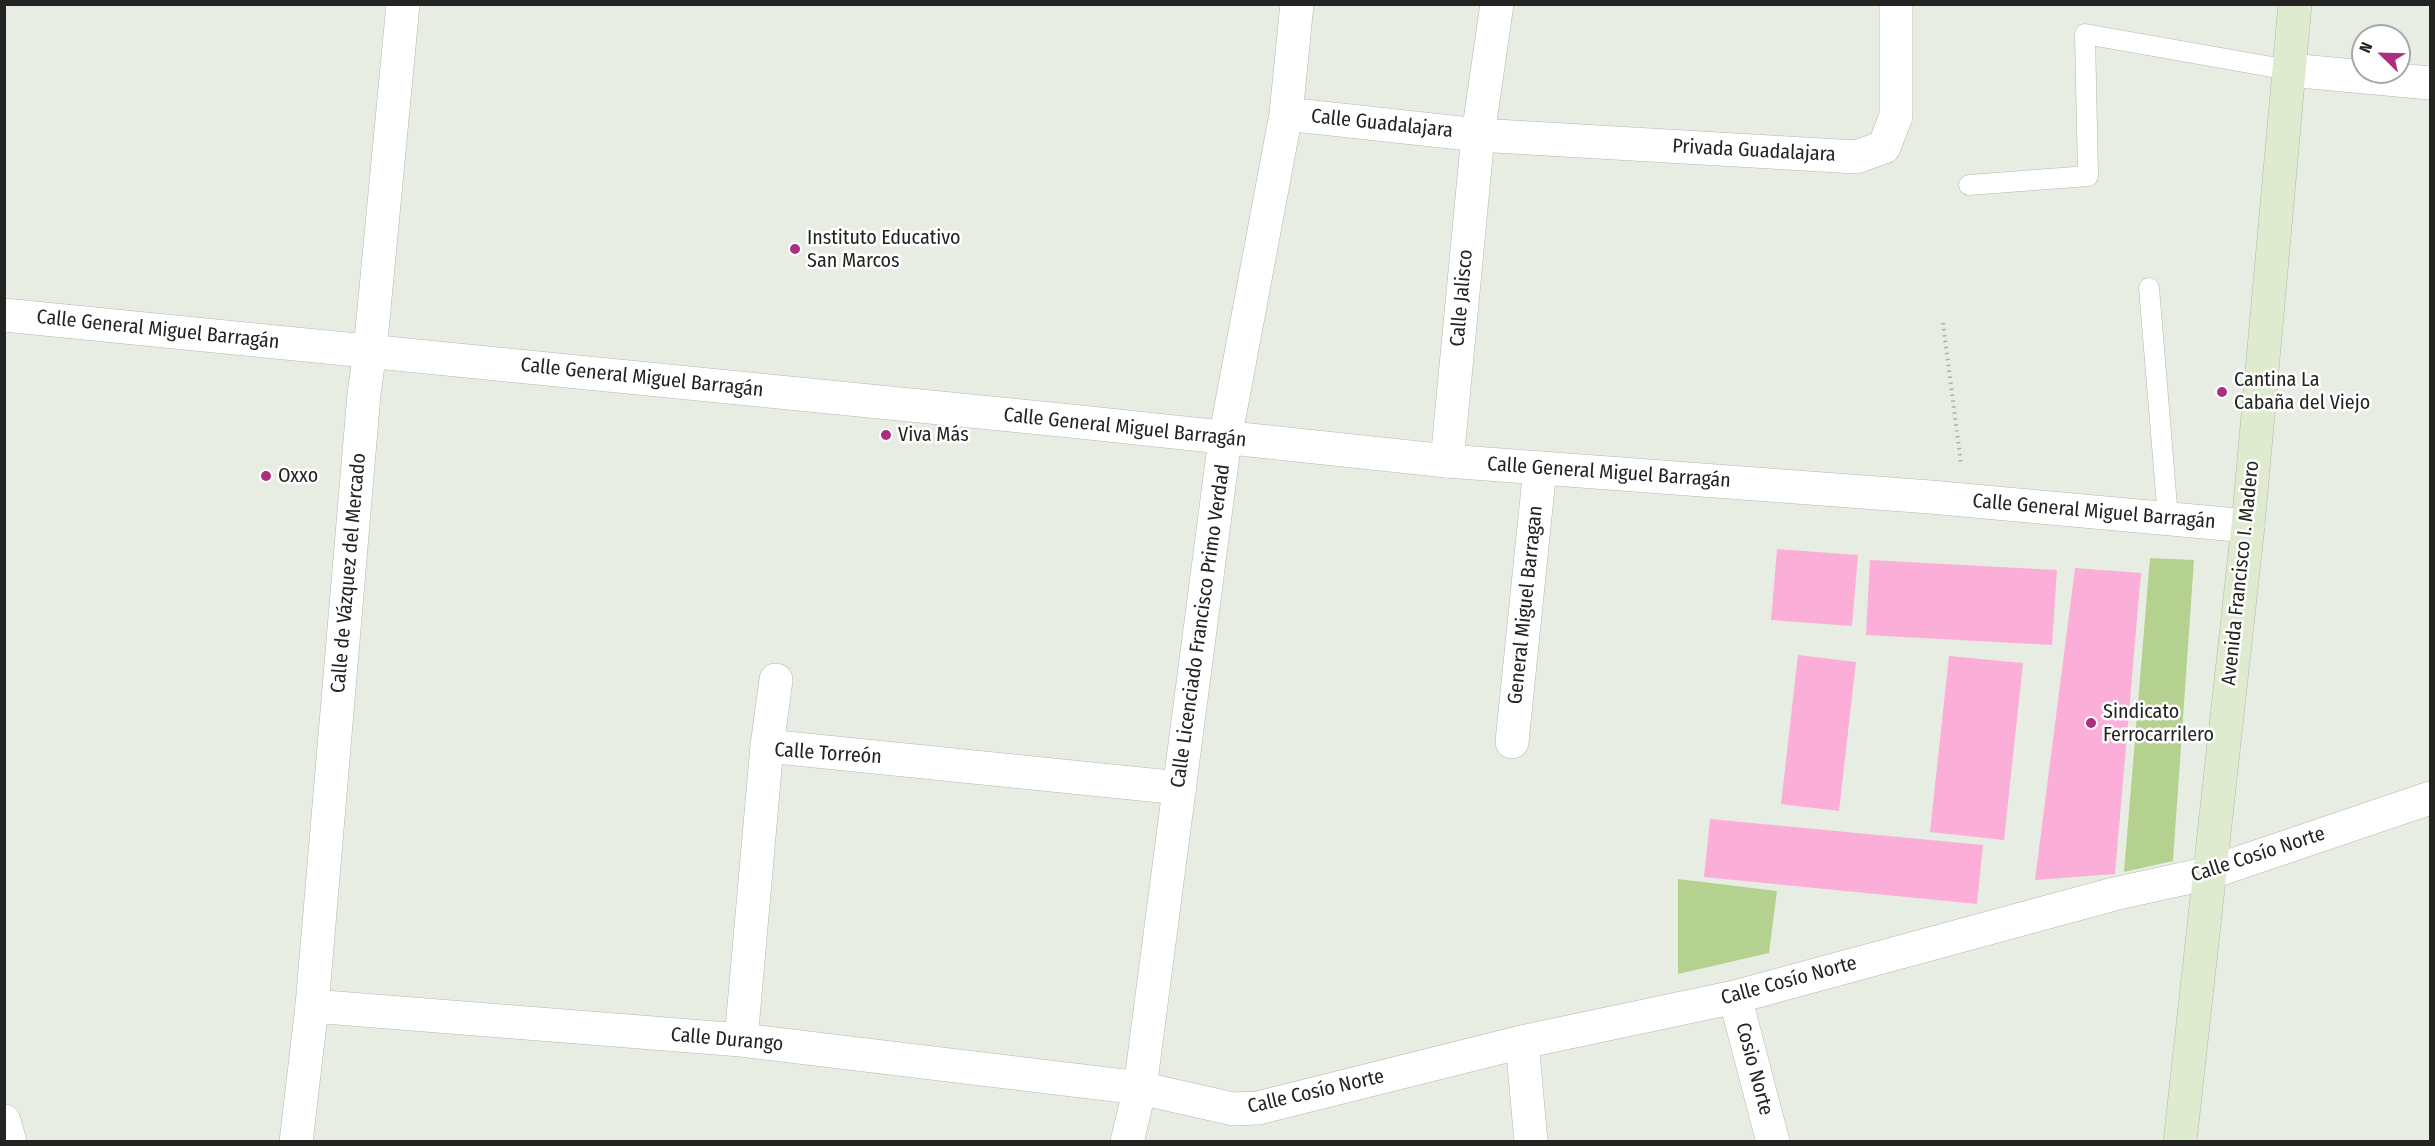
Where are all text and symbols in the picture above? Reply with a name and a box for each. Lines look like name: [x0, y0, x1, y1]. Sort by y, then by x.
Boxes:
north arrow: [2351, 24, 2411, 84]
text: N: [2355, 39, 2376, 56]
street label: Calle Guadalajara: [1310, 105, 1454, 143]
street label: Privada Guadalajara: [1672, 135, 1836, 167]
place label: Instituto Educativo San Marcos: [807, 226, 961, 273]
marker: Instituto Educativo San Marcos: [788, 242, 802, 256]
street label: Calle Jalisco: [1446, 249, 1478, 347]
street label: Calle General Miguel Barragán: [35, 305, 281, 355]
street label: Calle General Miguel Barragán: [519, 353, 765, 403]
place label: Cantina La Cabaña del Viejo: [2234, 368, 2370, 415]
marker: Cantina La Cabaña del Viejo: [2215, 385, 2229, 399]
street label: Calle General Miguel Barragán: [1002, 403, 1248, 453]
place label: Viva Más: [898, 423, 969, 447]
marker: Viva Más: [879, 428, 893, 442]
street label: Calle de Vázquez del Mercado: [327, 452, 371, 694]
street label: Calle General Miguel Barragán: [1486, 453, 1732, 493]
street label: Avenida Francisco I. Madero: [2217, 459, 2265, 687]
street label: Calle Licenciado Francisco Primo Verdad: [1166, 463, 1236, 789]
place label: Oxxo: [278, 464, 318, 488]
marker: Oxxo: [259, 469, 273, 483]
street label: Calle General Miguel Barragán: [1971, 489, 2217, 535]
street label: General Miguel Barragan: [1504, 505, 1548, 705]
place label: Sindicato Ferrocarrilero: [2103, 700, 2214, 747]
marker: Sindicato Ferrocarrilero: [2084, 716, 2098, 730]
street label: Calle Torreón: [773, 738, 883, 770]
street label: Calle Cosío Norte: [2188, 822, 2328, 888]
street label: Calle Cosío Norte: [1719, 951, 1859, 1011]
street label: Cosio Norte: [1730, 1020, 1778, 1118]
street label: Calle Durango: [670, 1023, 784, 1057]
street label: Calle Cosío Norte: [1245, 1065, 1387, 1119]

